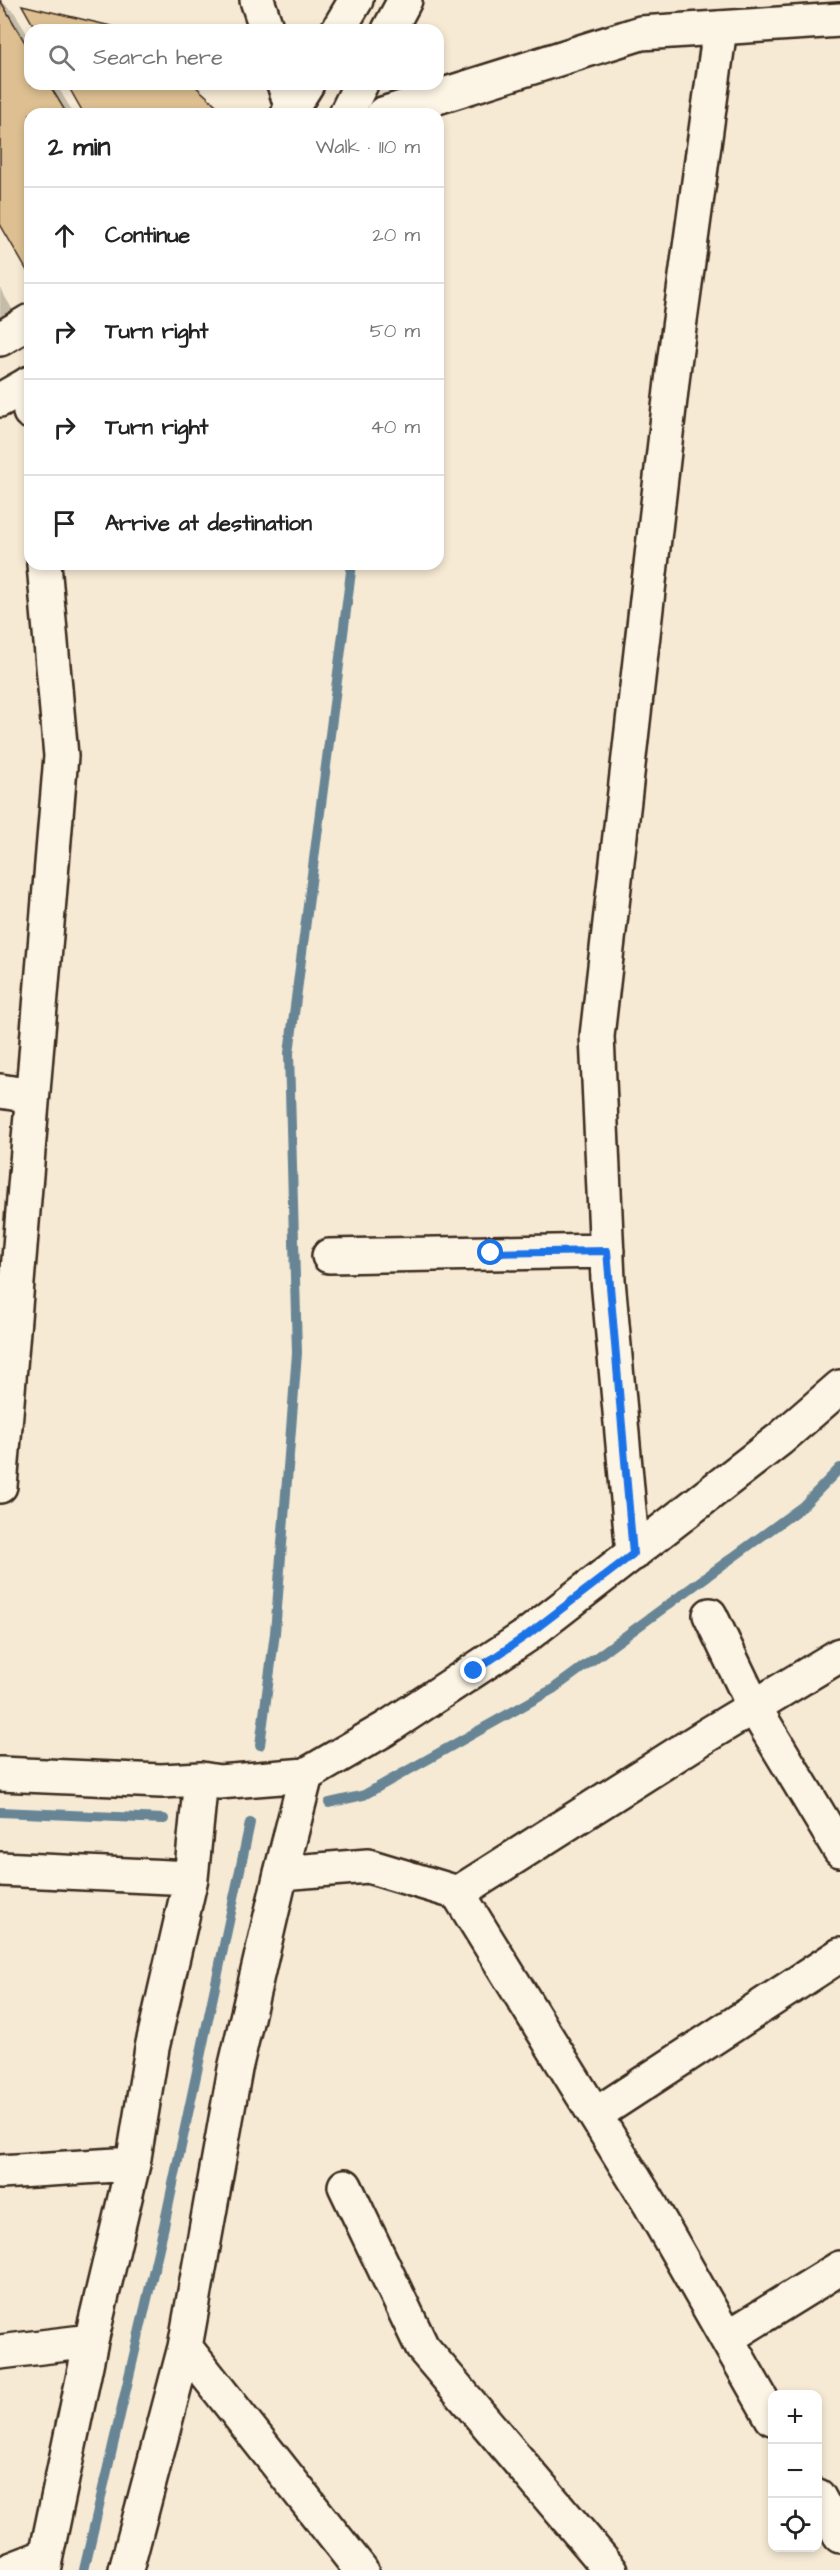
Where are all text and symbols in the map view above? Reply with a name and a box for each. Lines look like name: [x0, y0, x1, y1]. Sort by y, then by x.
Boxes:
search box: [24, 24, 444, 90]
icon: search: [45, 41, 78, 74]
text: Search here: [93, 42, 223, 73]
text: 2 min: [48, 129, 110, 165]
text: Walk · 110 m: [315, 133, 420, 161]
icon: ahead: [48, 219, 81, 252]
text: Continue: [105, 220, 190, 251]
text: 20 m: [372, 221, 420, 249]
icon: right: [48, 315, 81, 348]
text: Turn right: [105, 316, 208, 347]
text: 50 m: [370, 317, 420, 345]
icon: right: [48, 411, 81, 444]
text: Turn right: [105, 412, 208, 443]
text: 40 m: [370, 413, 420, 441]
icon: arrive: [48, 507, 81, 540]
text: Arrive at destination: [105, 508, 312, 539]
route start: [477, 1239, 503, 1265]
route end: [460, 1657, 486, 1683]
map controls: [768, 2390, 822, 2552]
button: +: [768, 2390, 822, 2444]
button: −: [768, 2444, 822, 2498]
button: locate: [768, 2498, 822, 2552]

